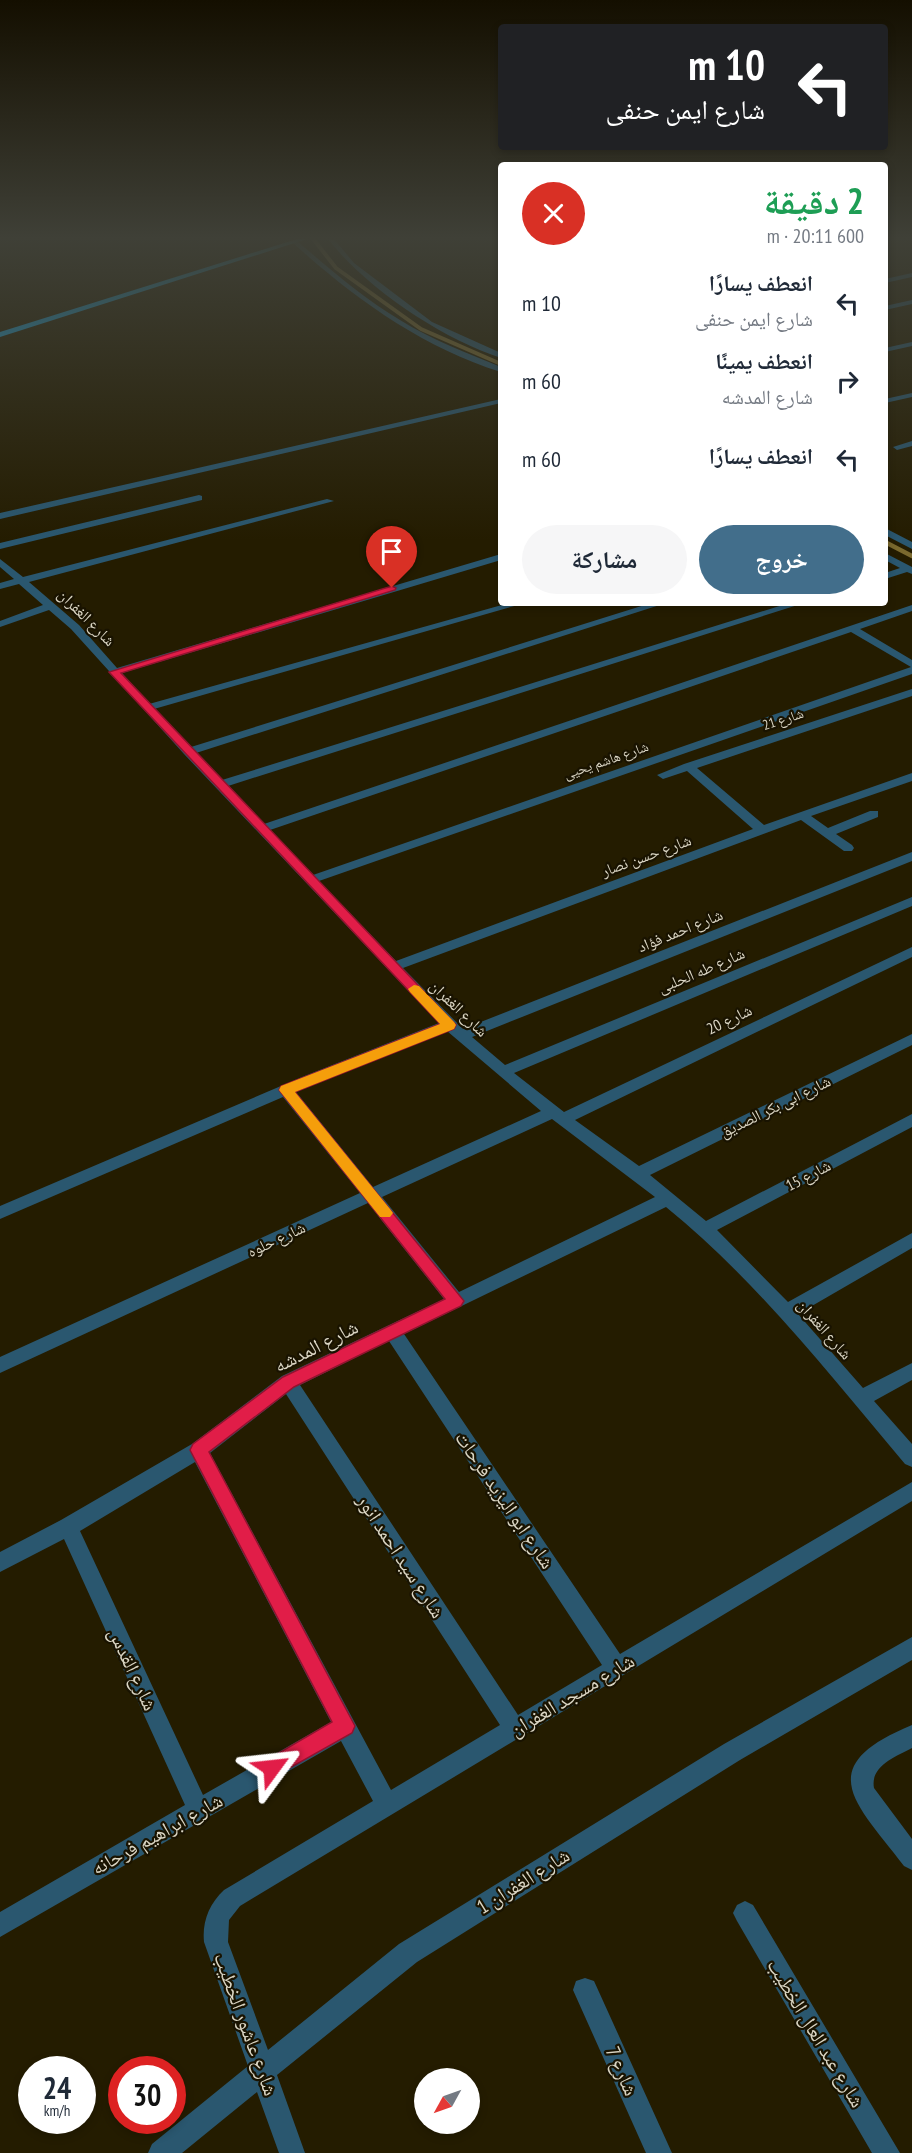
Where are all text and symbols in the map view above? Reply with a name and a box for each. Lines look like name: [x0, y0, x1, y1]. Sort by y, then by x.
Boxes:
text: 10 m: [688, 37, 765, 92]
icon: left: [786, 48, 864, 126]
text: شارع ايمن حنفى: [606, 92, 765, 126]
text: 2 دقيقة: [764, 177, 864, 224]
button: close: [522, 182, 585, 245]
text: 600 m · 20:11: [767, 223, 864, 249]
text: انعطف يسارًا: [709, 269, 813, 297]
icon: left: [831, 287, 864, 320]
text: 10 m: [522, 289, 561, 317]
text: شارع ايمن حنفى: [695, 306, 813, 332]
text: انعطف يمينًا: [715, 347, 813, 375]
icon: right: [831, 365, 864, 398]
text: 60 m: [522, 367, 561, 395]
text: شارع المدشه: [722, 384, 813, 410]
text: انعطف يسارًا: [709, 442, 813, 470]
icon: left: [831, 443, 864, 476]
text: 60 m: [522, 445, 561, 473]
button: مشاركة: [522, 525, 687, 594]
button: خروج: [699, 525, 864, 594]
pin: [366, 526, 417, 588]
icon: arrive: [375, 535, 408, 568]
street label: شارع الغفران: [53, 584, 120, 651]
street label: شارع 21: [760, 704, 806, 735]
street label: شارع هاشم يحيى: [561, 737, 651, 784]
street label: شارع حسن نصار: [597, 829, 694, 882]
street label: شارع احمد فؤاد: [635, 904, 726, 957]
street label: شارع طه الحلبى: [655, 943, 748, 998]
street label: شارع الغفران: [425, 975, 492, 1041]
street label: شارع 20: [703, 999, 755, 1039]
street label: شارع ابى بكر الصديق: [716, 1070, 834, 1142]
street label: شارع 15: [782, 1155, 834, 1196]
street label: شارع حلوه: [244, 1217, 309, 1262]
street label: شارع الغفران: [793, 1295, 857, 1364]
street label: شارع المدشه: [269, 1314, 363, 1378]
street label: شارع ابو اليزيد فرحات: [449, 1426, 561, 1574]
street label: شارع سيد احمد انور: [351, 1488, 451, 1623]
street label: شارع القدس: [102, 1623, 164, 1715]
street label: شارع مسجد الغفران: [505, 1647, 639, 1743]
position arrow: [240, 1736, 304, 1800]
street label: شارع ابراهيم فرحانه: [87, 1787, 228, 1882]
street label: شارع الغفران 1: [472, 1842, 574, 1920]
street label: شارع عاشور الخطيب: [208, 1949, 284, 2099]
street label: شارع عبد العال الخطيب: [761, 1954, 871, 2112]
street label: شارع 7: [600, 2042, 644, 2100]
speed limit sign: 30: [108, 2056, 186, 2134]
text: 24: [43, 2068, 71, 2107]
north arrow: [414, 2068, 480, 2134]
map controls: [414, 2068, 480, 2134]
text: km/h: [44, 2101, 70, 2120]

